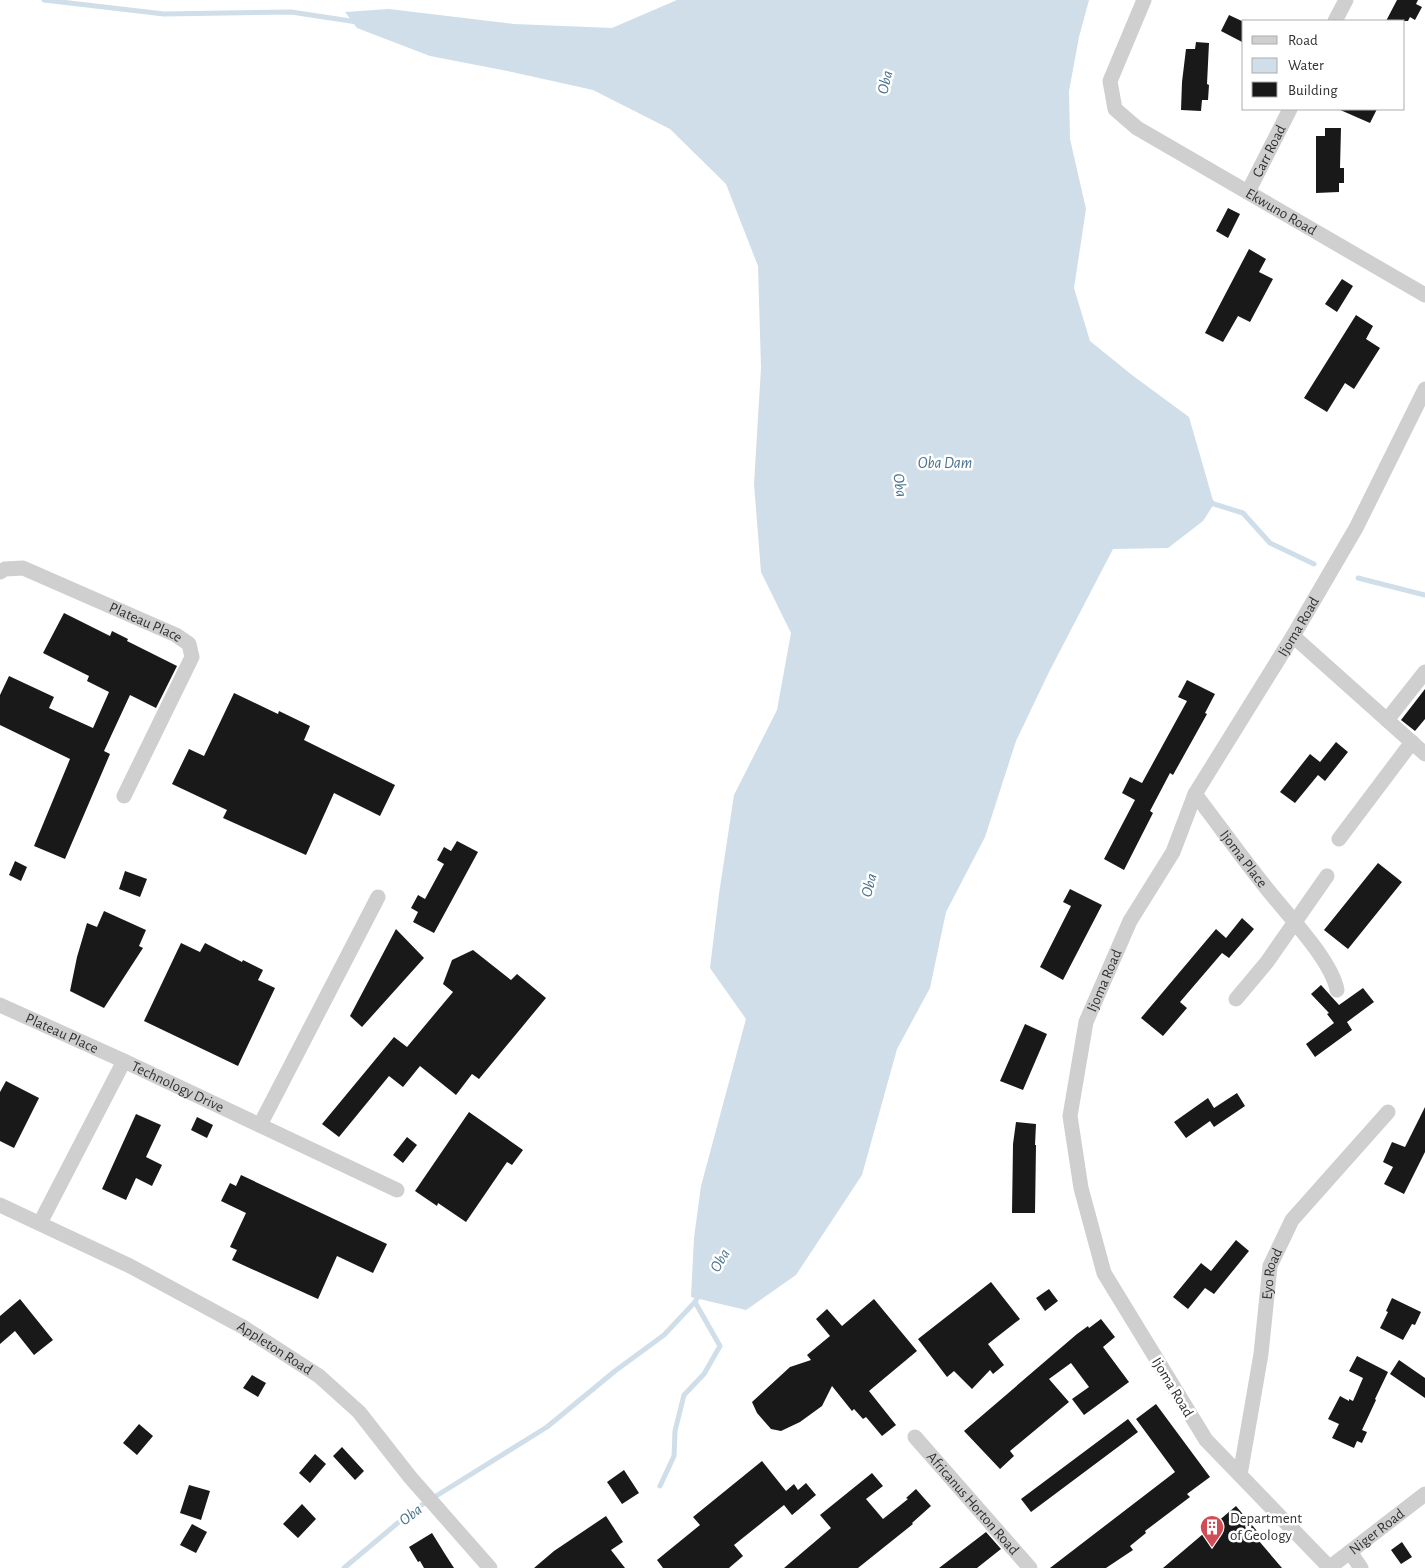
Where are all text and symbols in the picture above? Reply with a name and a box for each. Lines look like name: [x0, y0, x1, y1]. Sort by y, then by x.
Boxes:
legend: [1242, 20, 1405, 110]
text: Road: [1288, 33, 1318, 48]
text: Water: [1288, 58, 1324, 73]
water label: Oba: [874, 69, 896, 96]
text: Building: [1288, 83, 1338, 98]
street label: Carr Road: [1250, 122, 1289, 180]
street label: Ekwuno Road: [1243, 186, 1319, 238]
water label: Oba Dam: [918, 455, 972, 471]
water label: Oba: [890, 472, 910, 498]
street label: Ijoma Road: [1275, 594, 1322, 659]
street label: Plateau Place: [107, 600, 185, 645]
street label: Ijoma Place: [1217, 827, 1270, 891]
water label: Oba: [858, 872, 880, 899]
street label: Ijoma Road: [1084, 947, 1125, 1014]
street label: Plateau Place: [23, 1011, 101, 1056]
street label: Technology Drive: [129, 1059, 226, 1115]
water label: Oba: [707, 1246, 733, 1275]
street label: Eyo Road: [1260, 1246, 1286, 1300]
street label: Appleton Road: [235, 1318, 315, 1378]
street label: Ijoma Road: [1149, 1355, 1196, 1420]
street label: Africanus Horton Road: [924, 1449, 1022, 1558]
water label: Oba: [396, 1501, 425, 1528]
street label: Niger Road: [1346, 1506, 1407, 1558]
place label: Department of Geology: [1230, 1511, 1302, 1543]
building icon: Department of Geology: [1199, 1514, 1225, 1548]

